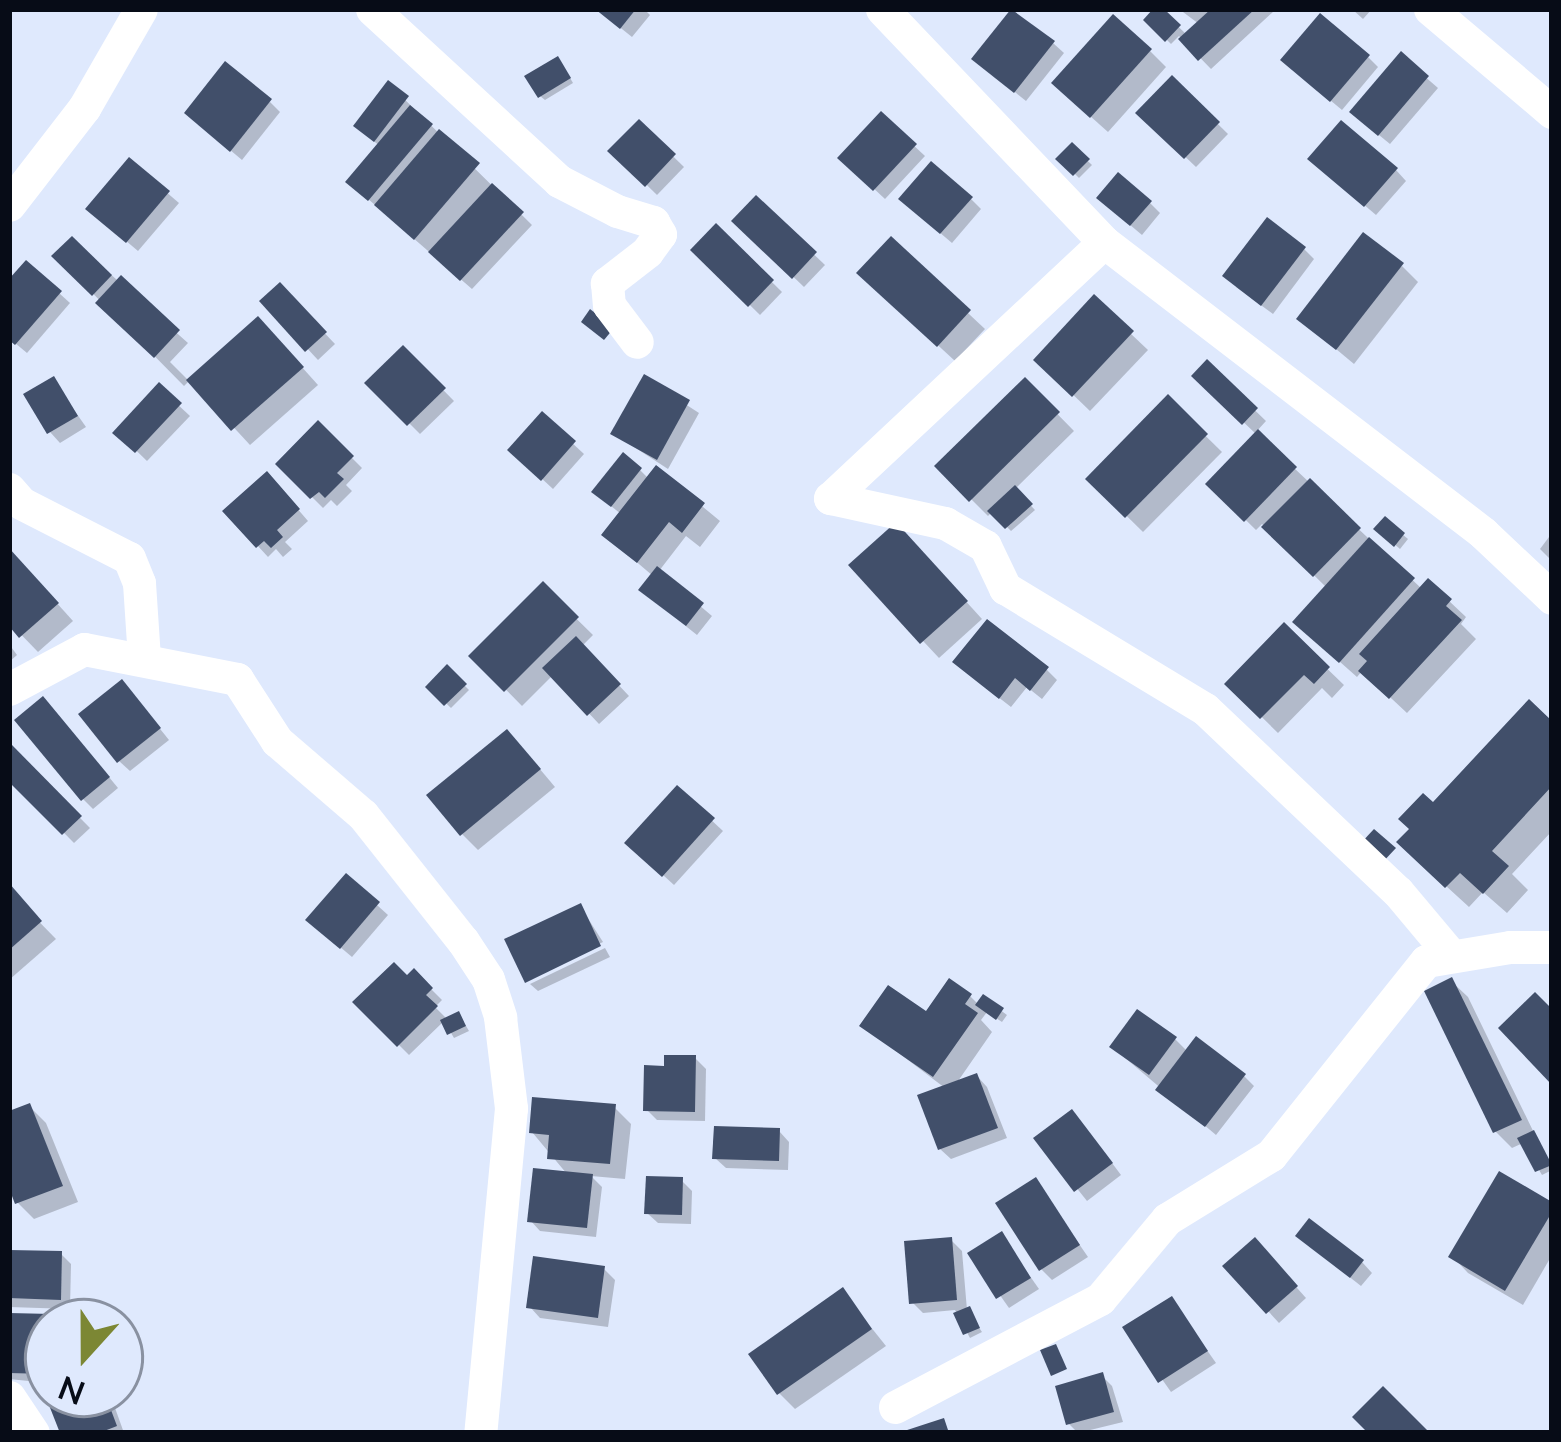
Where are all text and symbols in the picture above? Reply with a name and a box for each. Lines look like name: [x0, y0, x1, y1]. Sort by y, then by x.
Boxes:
north arrow: [24, 1298, 144, 1418]
text: N: [52, 1364, 92, 1415]

